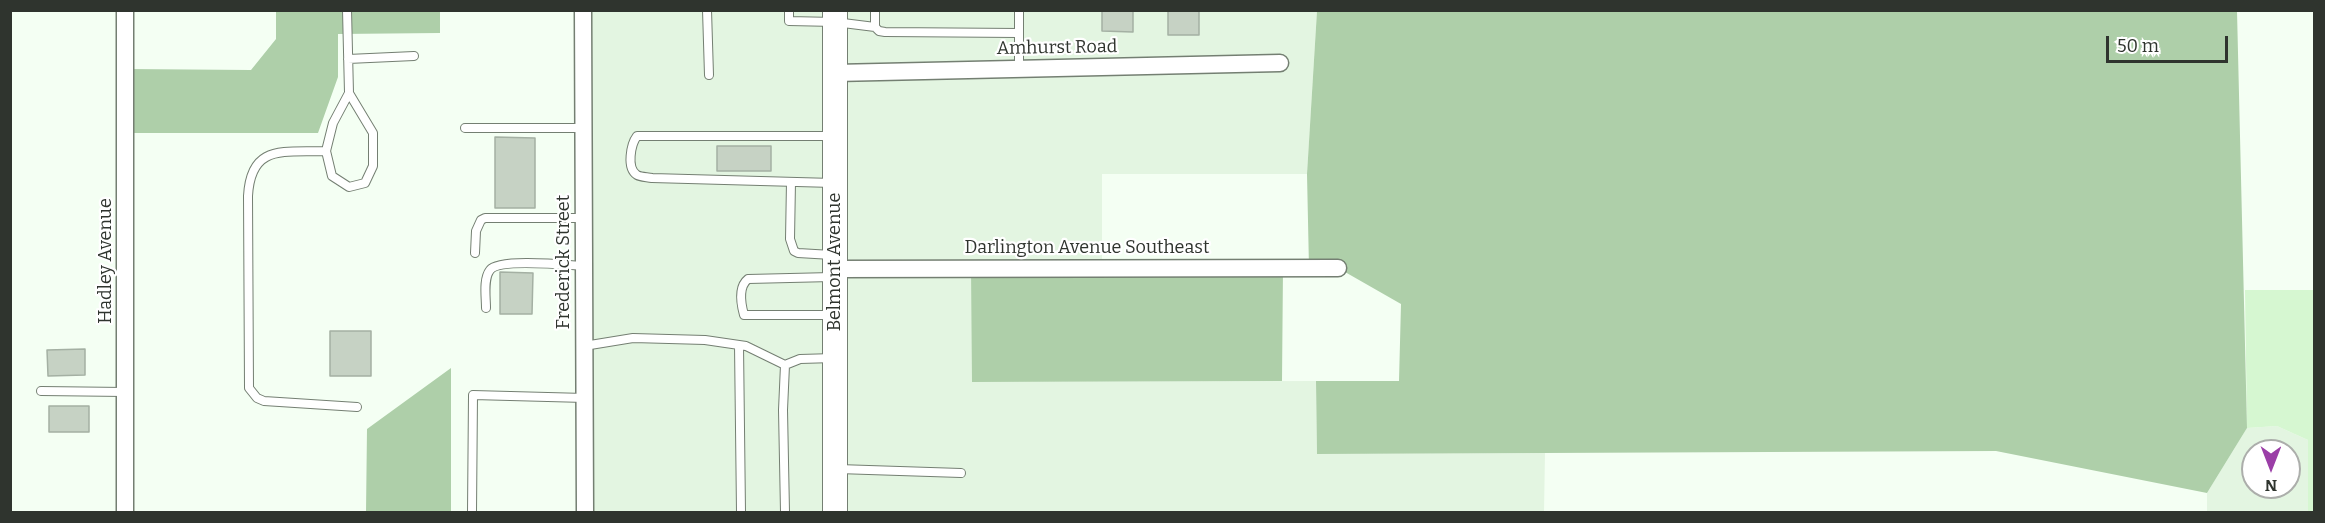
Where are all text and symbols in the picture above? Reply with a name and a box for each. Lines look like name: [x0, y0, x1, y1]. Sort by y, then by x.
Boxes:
scale bar: [2109, 24, 2230, 62]
text: 50 m: [2117, 35, 2159, 57]
street label: Amhurst Road: [996, 36, 1118, 60]
street label: Belmont Avenue: [824, 193, 846, 331]
street label: Frederick Street: [553, 195, 575, 329]
street label: Hadley Avenue: [95, 198, 117, 324]
street label: Darlington Avenue Southeast: [965, 237, 1209, 259]
north arrow: [2241, 439, 2301, 499]
text: N: [2265, 476, 2277, 495]

